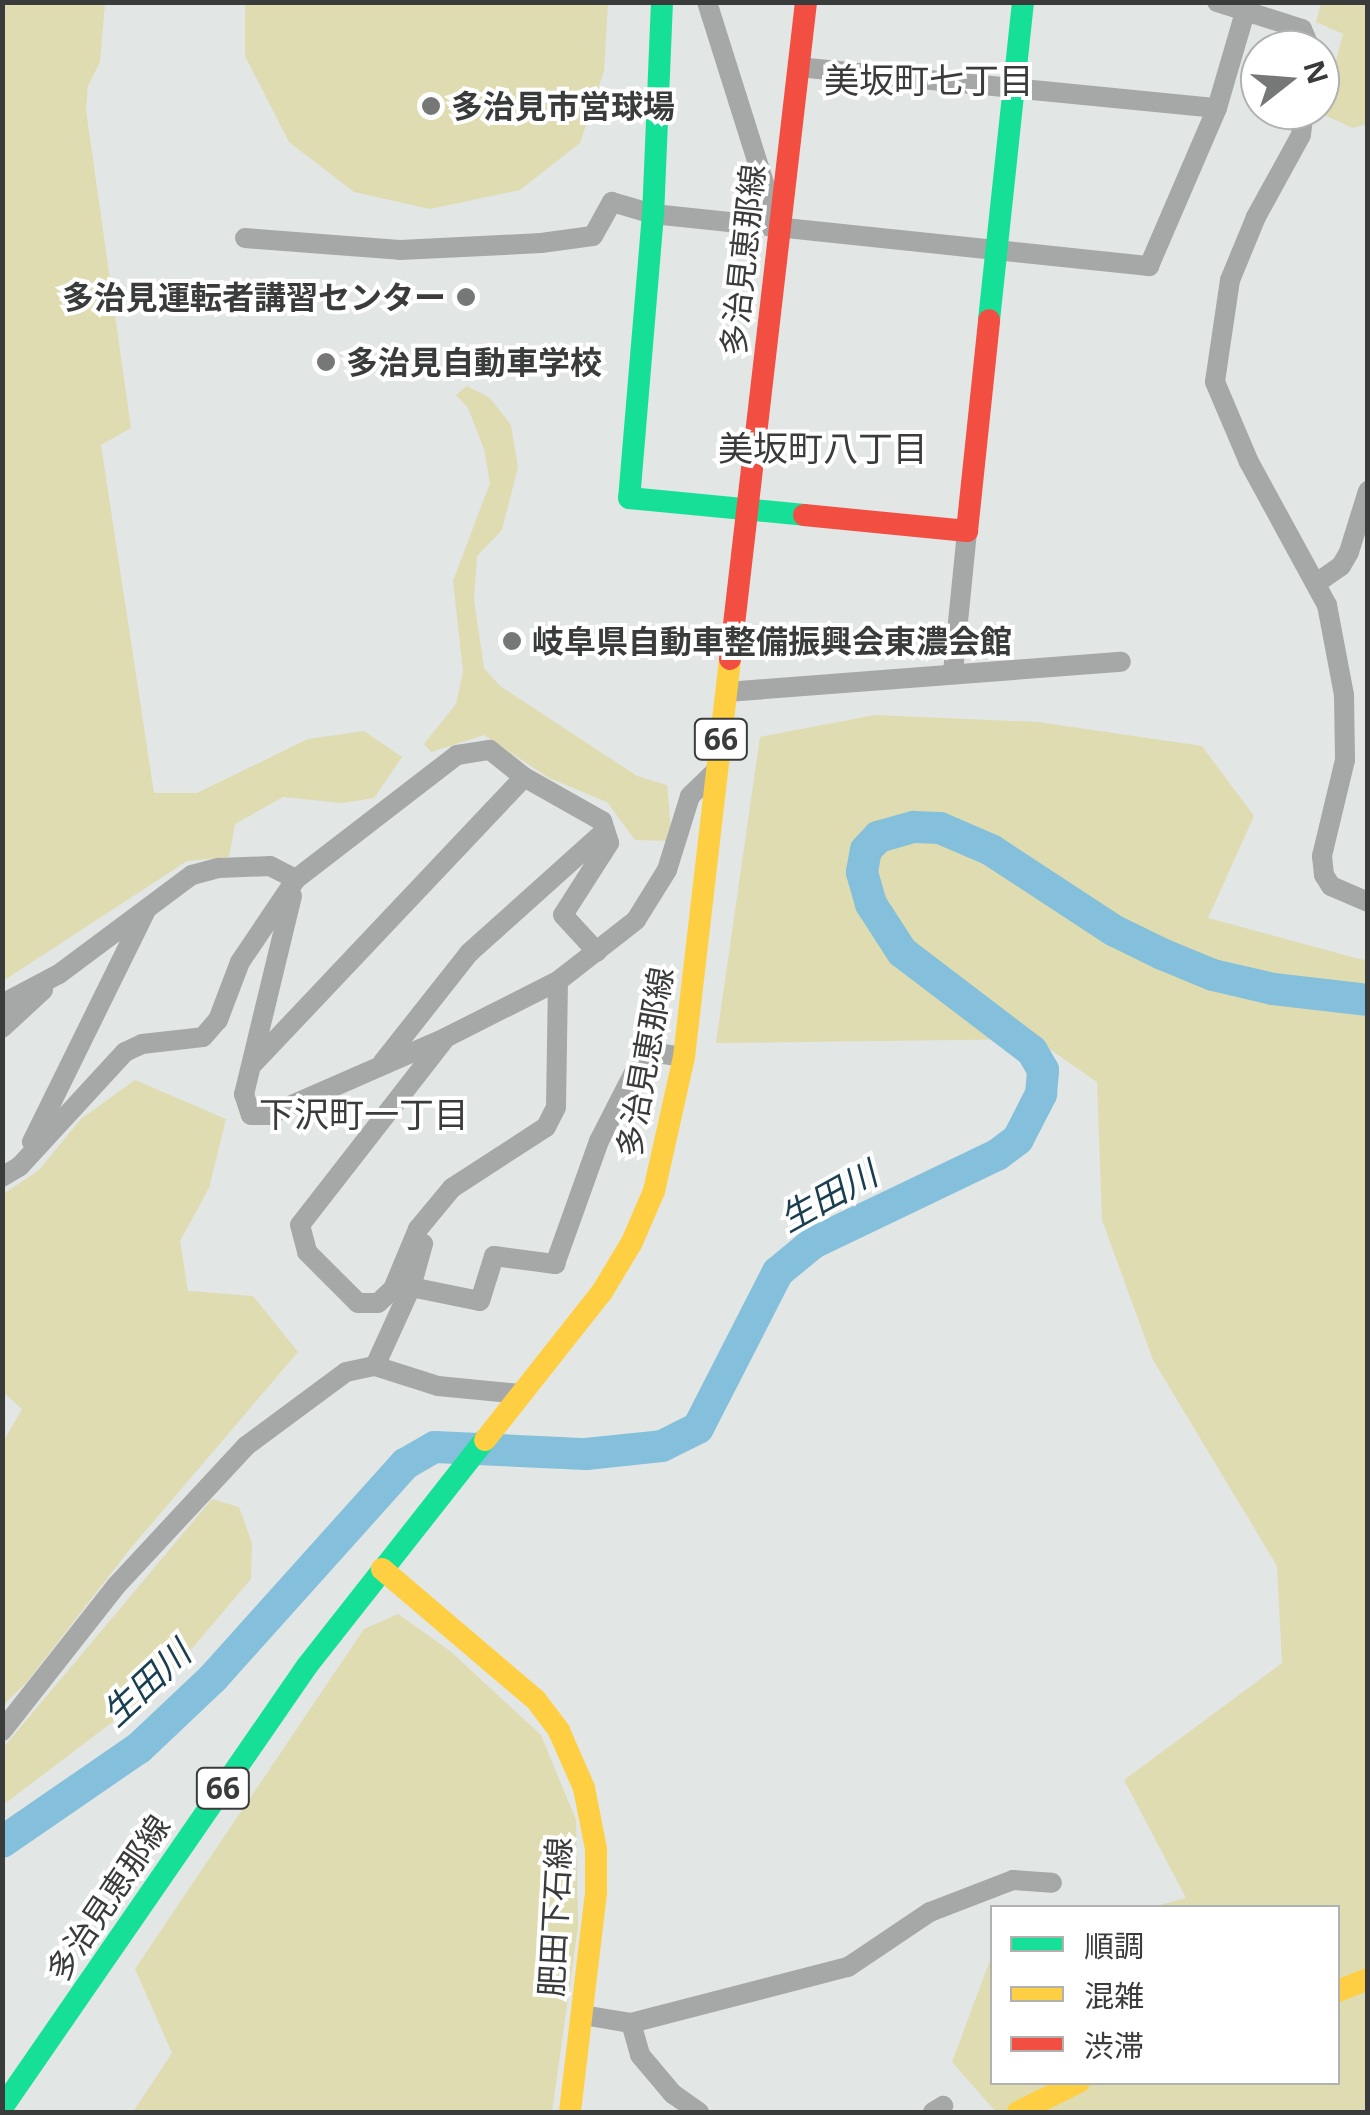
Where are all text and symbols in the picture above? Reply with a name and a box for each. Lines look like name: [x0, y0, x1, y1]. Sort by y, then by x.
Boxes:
north arrow: [1240, 30, 1340, 130]
text: N: [1295, 55, 1338, 88]
district label: 美坂町七丁目: [824, 59, 1034, 101]
place label: 多治見市営球場: [451, 87, 675, 125]
marker: 多治見市営球場: [420, 95, 442, 117]
street label: 多治見恵那線: [714, 163, 772, 357]
place label: 多治見運転者講習センター: [62, 278, 446, 316]
marker: 多治見運転者講習センター: [455, 286, 477, 308]
place label: 多治見自動車学校: [346, 343, 602, 381]
marker: 多治見自動車学校: [315, 351, 337, 373]
district label: 美坂町八丁目: [718, 427, 928, 469]
place label: 岐阜県自動車整備振興会東濃会館: [532, 622, 1012, 660]
marker: 岐阜県自動車整備振興会東濃会館: [501, 630, 523, 652]
road number: 66: [694, 714, 748, 764]
street label: 多治見恵那線: [609, 964, 681, 1160]
district label: 下沢町一丁目: [259, 1093, 469, 1135]
water label: 生田川: [772, 1152, 884, 1240]
water label: 生田川: [93, 1632, 199, 1734]
road number: 66: [196, 1763, 250, 1813]
street label: 多治見恵那線: [38, 1808, 178, 1988]
street label: 肥田下石線: [532, 1836, 578, 1998]
legend: [990, 1905, 1340, 2085]
text: 順調: [1084, 1925, 1144, 1966]
text: 混雑: [1084, 1975, 1144, 2016]
text: 渋滞: [1084, 2025, 1144, 2066]

